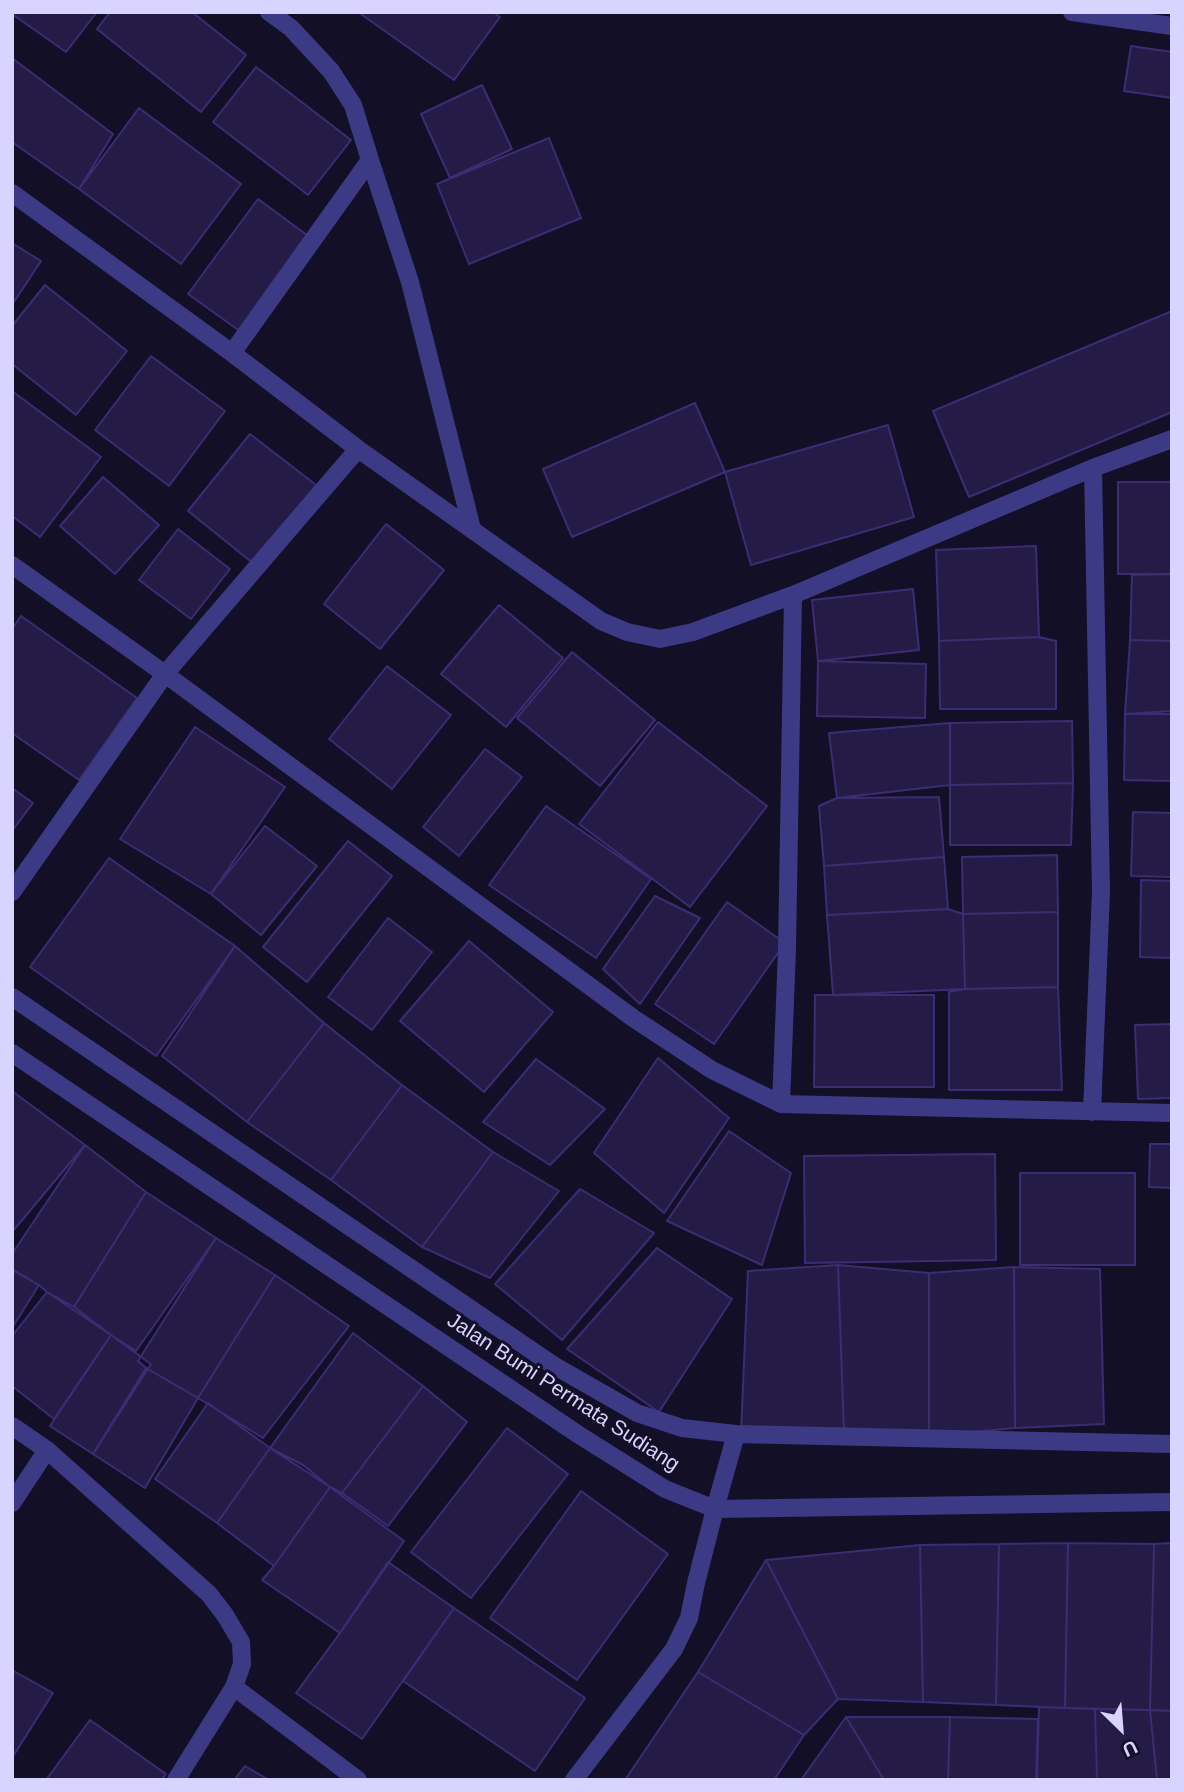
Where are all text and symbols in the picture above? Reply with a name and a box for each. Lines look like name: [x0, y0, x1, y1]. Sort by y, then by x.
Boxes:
street label: Jalan Bumi Permata Sudiang: [442, 1308, 684, 1478]
north arrow: [1086, 1694, 1156, 1764]
text: U: [1119, 1736, 1141, 1761]

